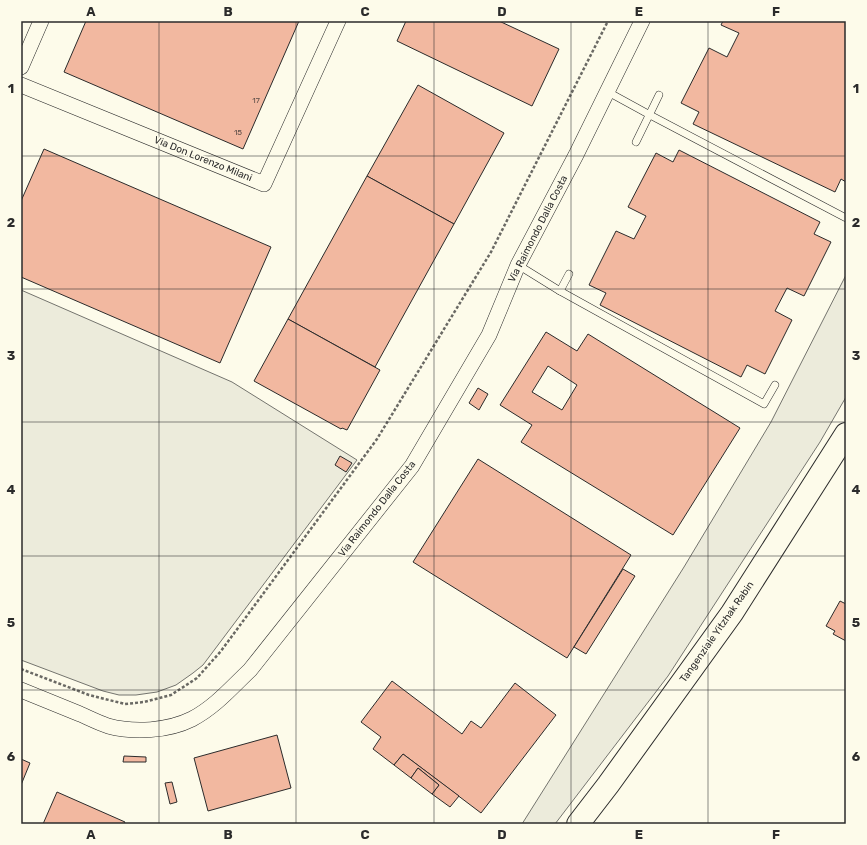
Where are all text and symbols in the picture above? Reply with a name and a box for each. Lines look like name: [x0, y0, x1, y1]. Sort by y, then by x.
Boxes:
text: A: [86, 4, 96, 19]
text: B: [223, 4, 233, 19]
text: C: [360, 4, 370, 19]
text: D: [497, 4, 507, 19]
text: E: [635, 4, 643, 19]
text: F: [772, 4, 780, 19]
text: 1: [8, 81, 14, 96]
text: 1: [853, 81, 859, 96]
house number: 17: [252, 96, 260, 105]
house number: 15: [234, 128, 242, 137]
street label: Via Don Lorenzo Milani: [152, 134, 254, 184]
street label: Via Raimondo Dalla Costa: [506, 174, 570, 284]
text: 2: [7, 215, 15, 230]
text: 2: [852, 215, 860, 230]
text: 3: [7, 348, 16, 363]
text: 3: [852, 348, 861, 363]
street label: Via Raimondo Dalla Costa: [336, 459, 418, 559]
text: 4: [7, 482, 16, 497]
text: 4: [852, 482, 861, 497]
street label: Tangenziale Yitzhak Rabin: [677, 579, 757, 685]
text: 5: [7, 615, 15, 630]
text: 5: [852, 615, 860, 630]
text: 6: [7, 749, 16, 764]
text: 6: [852, 749, 861, 764]
text: A: [86, 827, 96, 842]
text: B: [223, 827, 233, 842]
text: C: [360, 827, 370, 842]
text: D: [497, 827, 507, 842]
text: E: [635, 827, 643, 842]
text: F: [772, 827, 780, 842]

